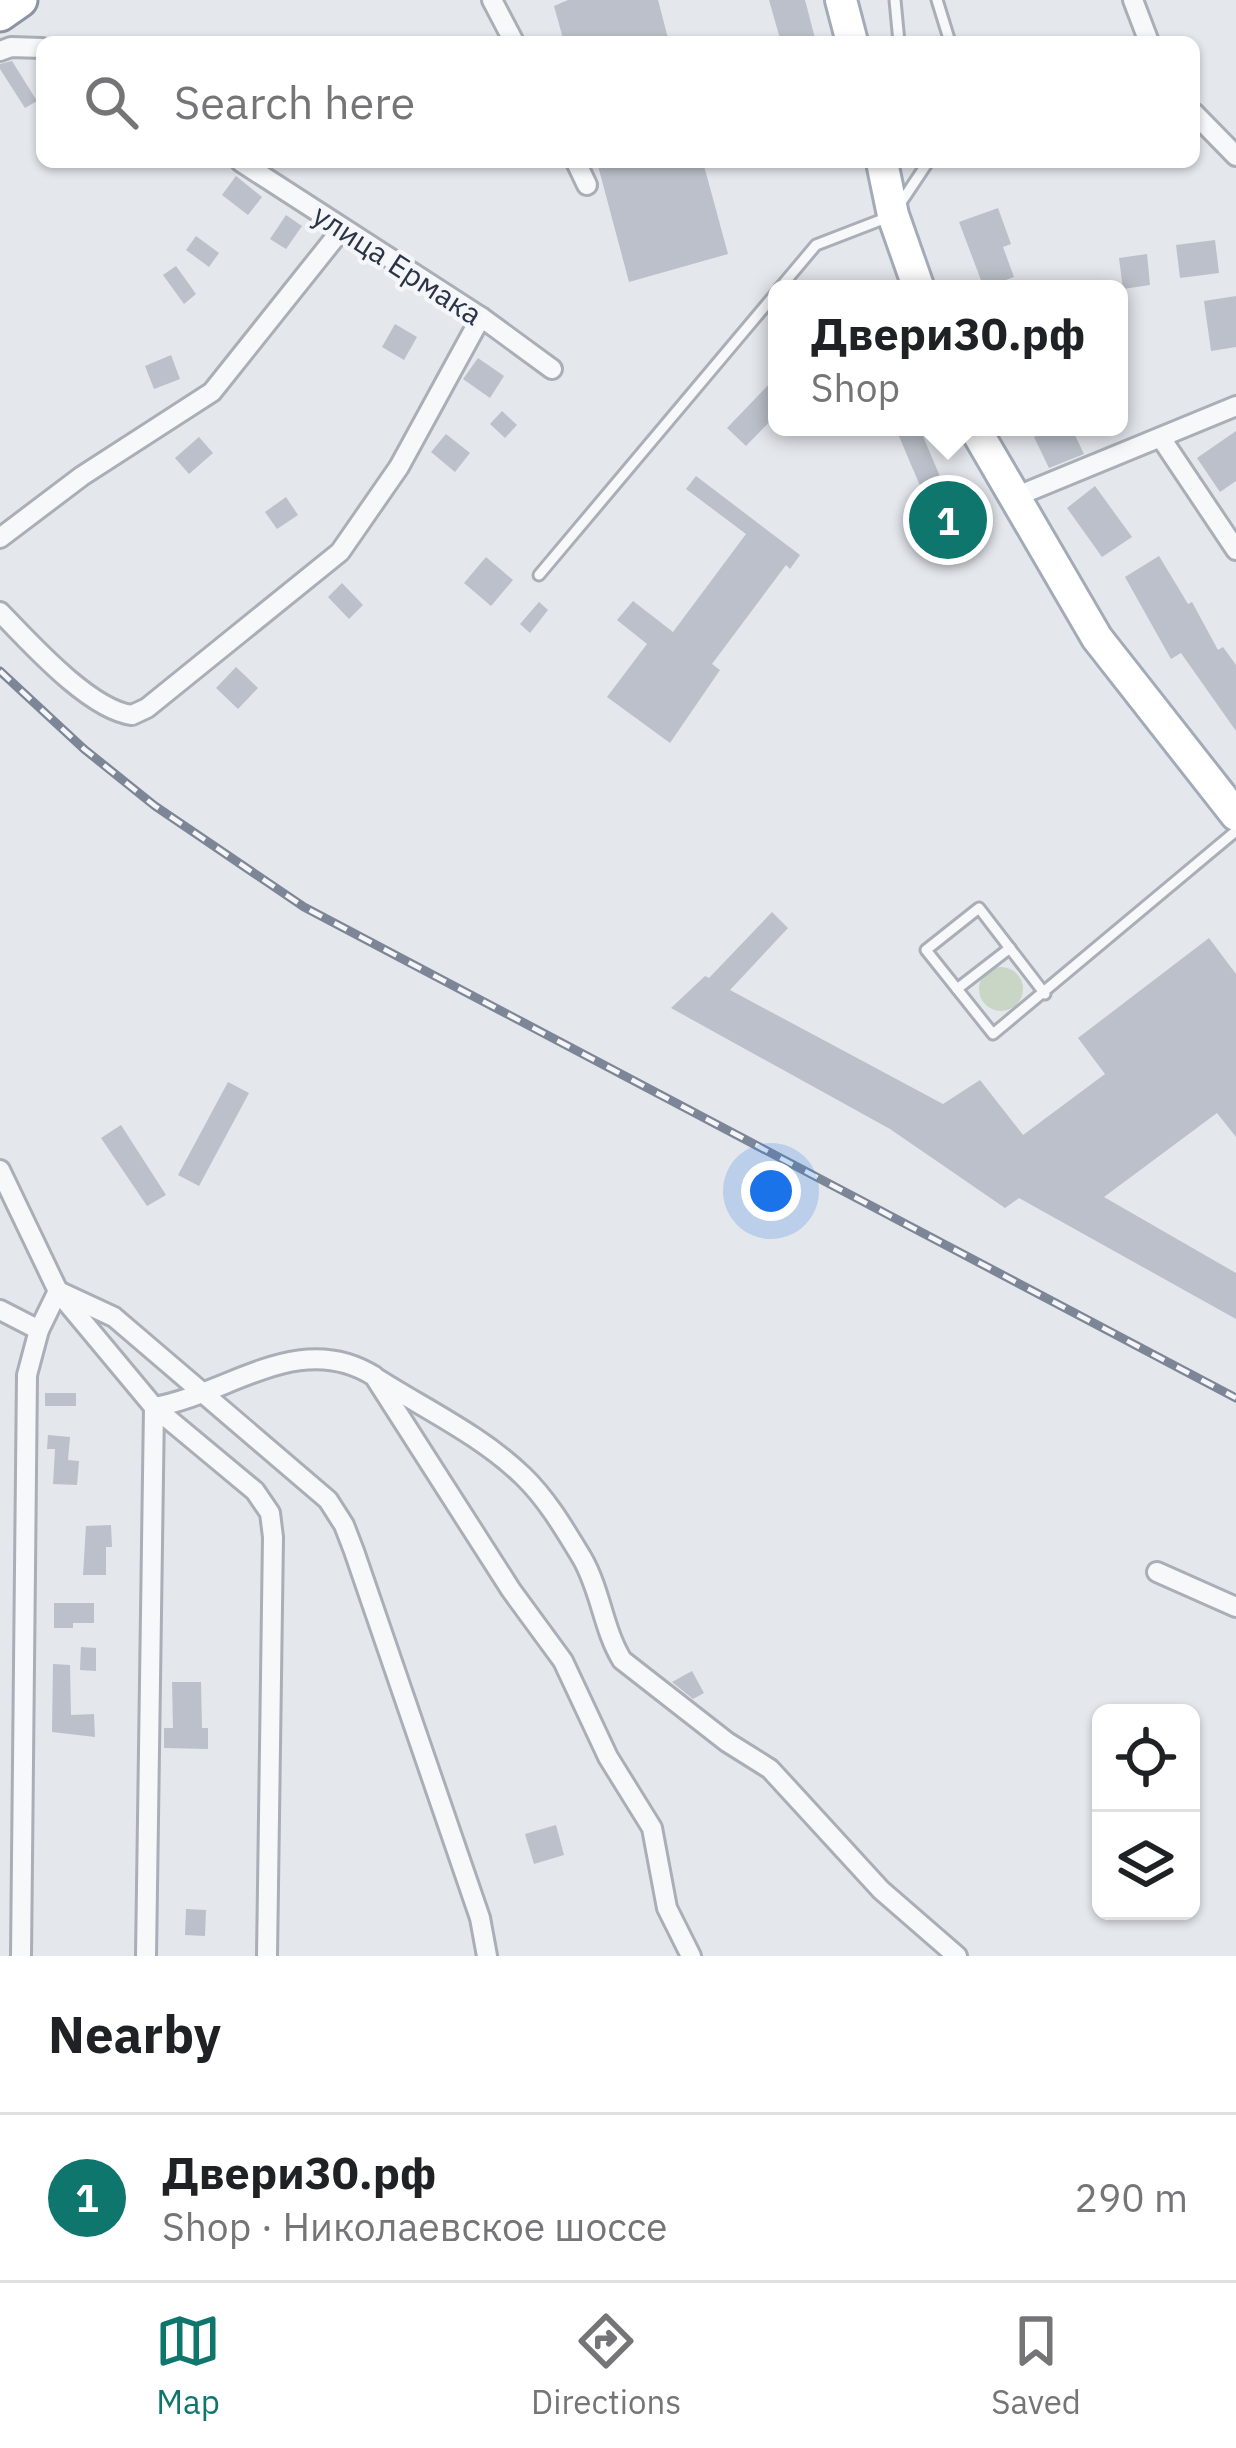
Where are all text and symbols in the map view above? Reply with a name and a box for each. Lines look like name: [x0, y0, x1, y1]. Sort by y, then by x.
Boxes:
search box: [36, 36, 1200, 168]
icon: search: [78, 69, 144, 135]
text: Search here: [174, 73, 415, 131]
street label: улица Ермака: [306, 195, 490, 333]
popup: [768, 280, 1128, 436]
text: Двери30.рф: [811, 304, 1085, 362]
text: Shop: [811, 362, 900, 413]
pin: 1: [909, 475, 987, 565]
your location: [741, 1161, 801, 1221]
map controls: [1092, 1704, 1200, 1920]
button: locate: [1092, 1704, 1200, 1812]
button: layers: [1092, 1812, 1200, 1920]
text: Nearby: [48, 2001, 221, 2067]
text: Двери30.рф: [162, 2143, 436, 2201]
text: 1: [75, 2172, 99, 2223]
text: 290 m: [1075, 2172, 1188, 2223]
text: Shop · Николаевское шоссе: [162, 2201, 667, 2252]
tab: Map: [155, 2308, 221, 2423]
tab: Directions: [531, 2308, 681, 2423]
tab: Saved: [991, 2308, 1081, 2423]

